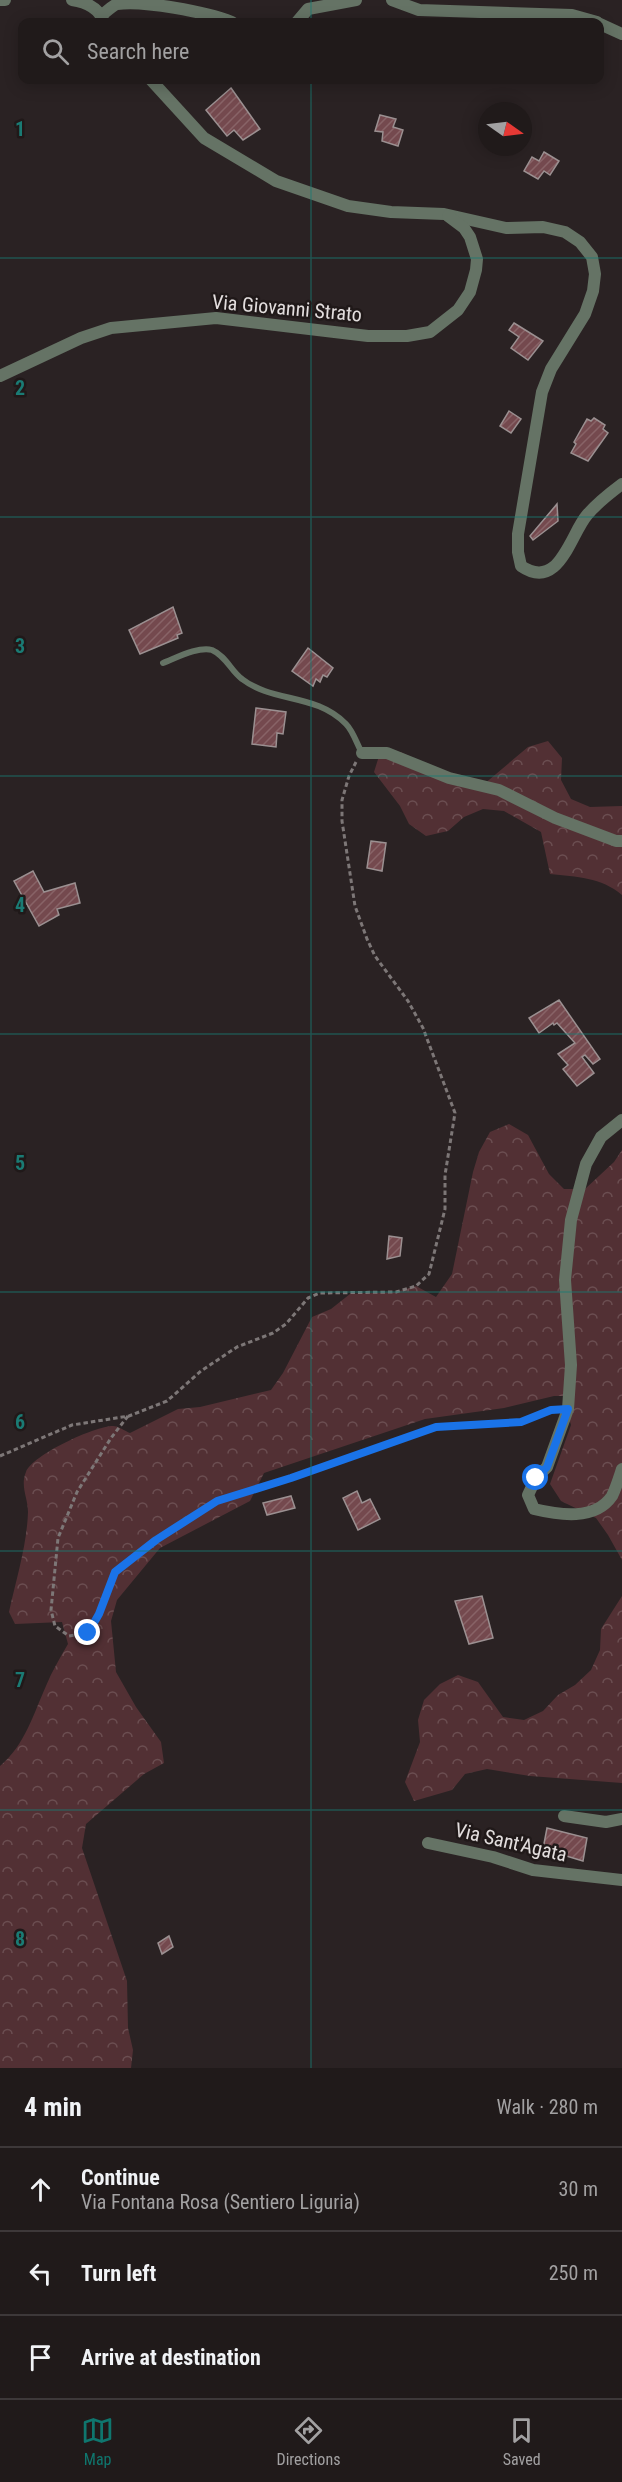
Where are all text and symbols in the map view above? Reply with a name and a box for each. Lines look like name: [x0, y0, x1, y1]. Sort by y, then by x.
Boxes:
search box: [18, 18, 604, 84]
icon: search: [39, 35, 72, 68]
text: Search here: [87, 39, 189, 64]
north arrow: [478, 102, 532, 156]
text: 1: [15, 117, 25, 141]
street label: Via Giovanni Strato: [211, 290, 363, 326]
text: 2: [15, 376, 25, 400]
text: 3: [15, 634, 25, 658]
text: 4: [15, 893, 25, 917]
text: 5: [15, 1151, 25, 1175]
text: 6: [15, 1410, 25, 1434]
route start: [522, 1464, 548, 1490]
route end: [74, 1619, 100, 1645]
text: 7: [15, 1668, 25, 1692]
street label: Via Sant'Agata: [453, 1817, 569, 1867]
text: 8: [15, 1927, 25, 1951]
text: 4 min: [24, 2092, 82, 2122]
text: Walk · 280 m: [497, 2095, 598, 2119]
text: Continue: [81, 2165, 160, 2190]
icon: ahead: [24, 2173, 57, 2206]
text: 30 m: [559, 2177, 598, 2201]
text: Via Fontana Rosa (Sentiero Liguria): [81, 2190, 360, 2214]
icon: left: [24, 2257, 57, 2290]
text: Turn left: [81, 2261, 156, 2286]
text: 250 m: [549, 2261, 598, 2285]
icon: arrive: [24, 2341, 57, 2374]
text: Arrive at destination: [81, 2345, 261, 2370]
tab: Map: [81, 2414, 114, 2469]
tab: Directions: [277, 2414, 340, 2469]
tab: Saved: [503, 2414, 541, 2469]

